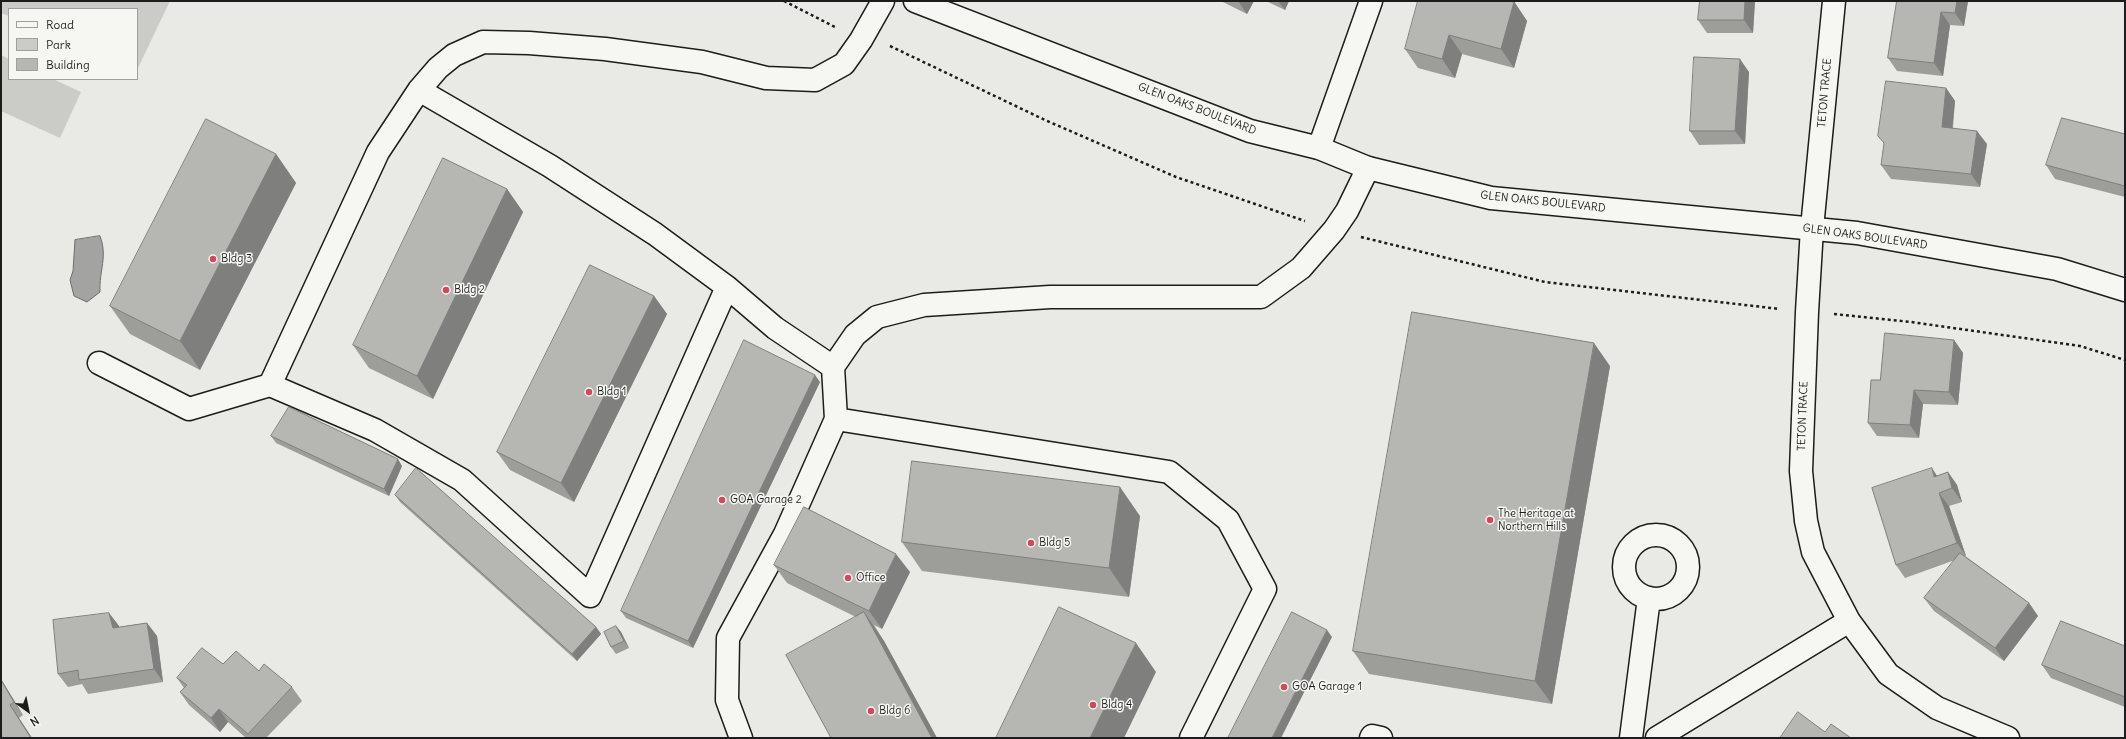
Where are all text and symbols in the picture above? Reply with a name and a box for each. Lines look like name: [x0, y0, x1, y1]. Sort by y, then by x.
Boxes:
legend: [8, 8, 138, 80]
text: Road: [46, 17, 74, 32]
text: Park: [46, 37, 71, 52]
text: Building: [46, 57, 90, 72]
street label: TETON TRACE: [1815, 58, 1835, 128]
street label: GLEN OAKS BOULEVARD: [1136, 80, 1258, 138]
street label: GLEN OAKS BOULEVARD: [1480, 189, 1606, 215]
street label: GLEN OAKS BOULEVARD: [1802, 222, 1928, 252]
place label: Bldg 3: [221, 252, 252, 266]
marker: Bldg 3: [208, 254, 218, 264]
place label: Bldg 2: [454, 283, 485, 297]
marker: Bldg 2: [441, 285, 451, 295]
street label: TETON TRACE: [1795, 381, 1811, 451]
place label: Bldg 1: [597, 385, 626, 399]
marker: Bldg 1: [584, 387, 594, 397]
place label: GOA Garage 2: [730, 493, 802, 507]
marker: GOA Garage 2: [717, 495, 727, 505]
place label: The Heritage at Northern Hills: [1498, 507, 1574, 533]
marker: The Heritage at Northern Hills: [1485, 515, 1495, 525]
place label: Bldg 5: [1039, 536, 1070, 550]
marker: Bldg 5: [1026, 538, 1036, 548]
place label: Office: [856, 571, 886, 585]
marker: Office: [843, 573, 853, 583]
place label: GOA Garage 1: [1292, 680, 1362, 694]
marker: GOA Garage 1: [1279, 682, 1289, 692]
north arrow: [8, 691, 48, 731]
place label: Bldg 4: [1101, 698, 1132, 712]
marker: Bldg 4: [1088, 700, 1098, 710]
place label: Bldg 6: [879, 704, 910, 718]
marker: Bldg 6: [866, 706, 876, 716]
text: N: [28, 713, 42, 729]

